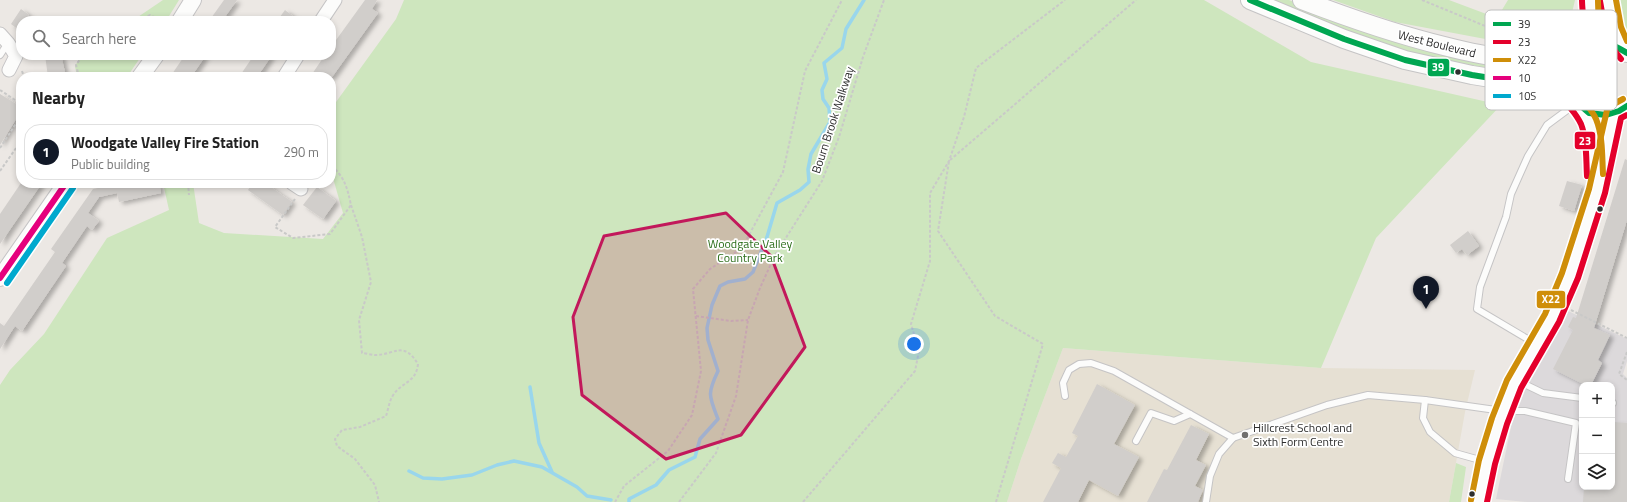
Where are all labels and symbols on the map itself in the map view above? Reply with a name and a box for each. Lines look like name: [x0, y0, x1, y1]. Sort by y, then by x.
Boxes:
legend: [1485, 10, 1617, 110]
text: 39: [1518, 16, 1530, 32]
street label: West Boulevard: [1396, 25, 1478, 62]
text: 23: [1518, 34, 1530, 50]
text: X22: [1518, 52, 1536, 68]
line badge: 39: [1427, 58, 1450, 77]
text: 39: [1432, 59, 1444, 75]
street label: Bourn Brook Walkway: [806, 64, 859, 176]
unlabelled marker: [1453, 67, 1463, 77]
text: 10: [1518, 70, 1530, 86]
text: 10S: [1518, 88, 1536, 104]
line badge: 23: [1574, 131, 1596, 150]
text: 23: [1579, 133, 1591, 149]
unlabelled marker: [1595, 204, 1605, 214]
park label: Woodgate Valley Country Park: [708, 234, 792, 267]
pin: 1: [1413, 276, 1439, 309]
line badge: X22: [1536, 290, 1566, 309]
text: X22: [1542, 291, 1560, 307]
your location: [904, 334, 924, 354]
place label: Hillcrest School and Sixth Form Centre: [1253, 418, 1352, 451]
marker: Hillcrest School and Sixth Form Centre: [1240, 430, 1250, 440]
unlabelled marker: [1467, 489, 1477, 499]

